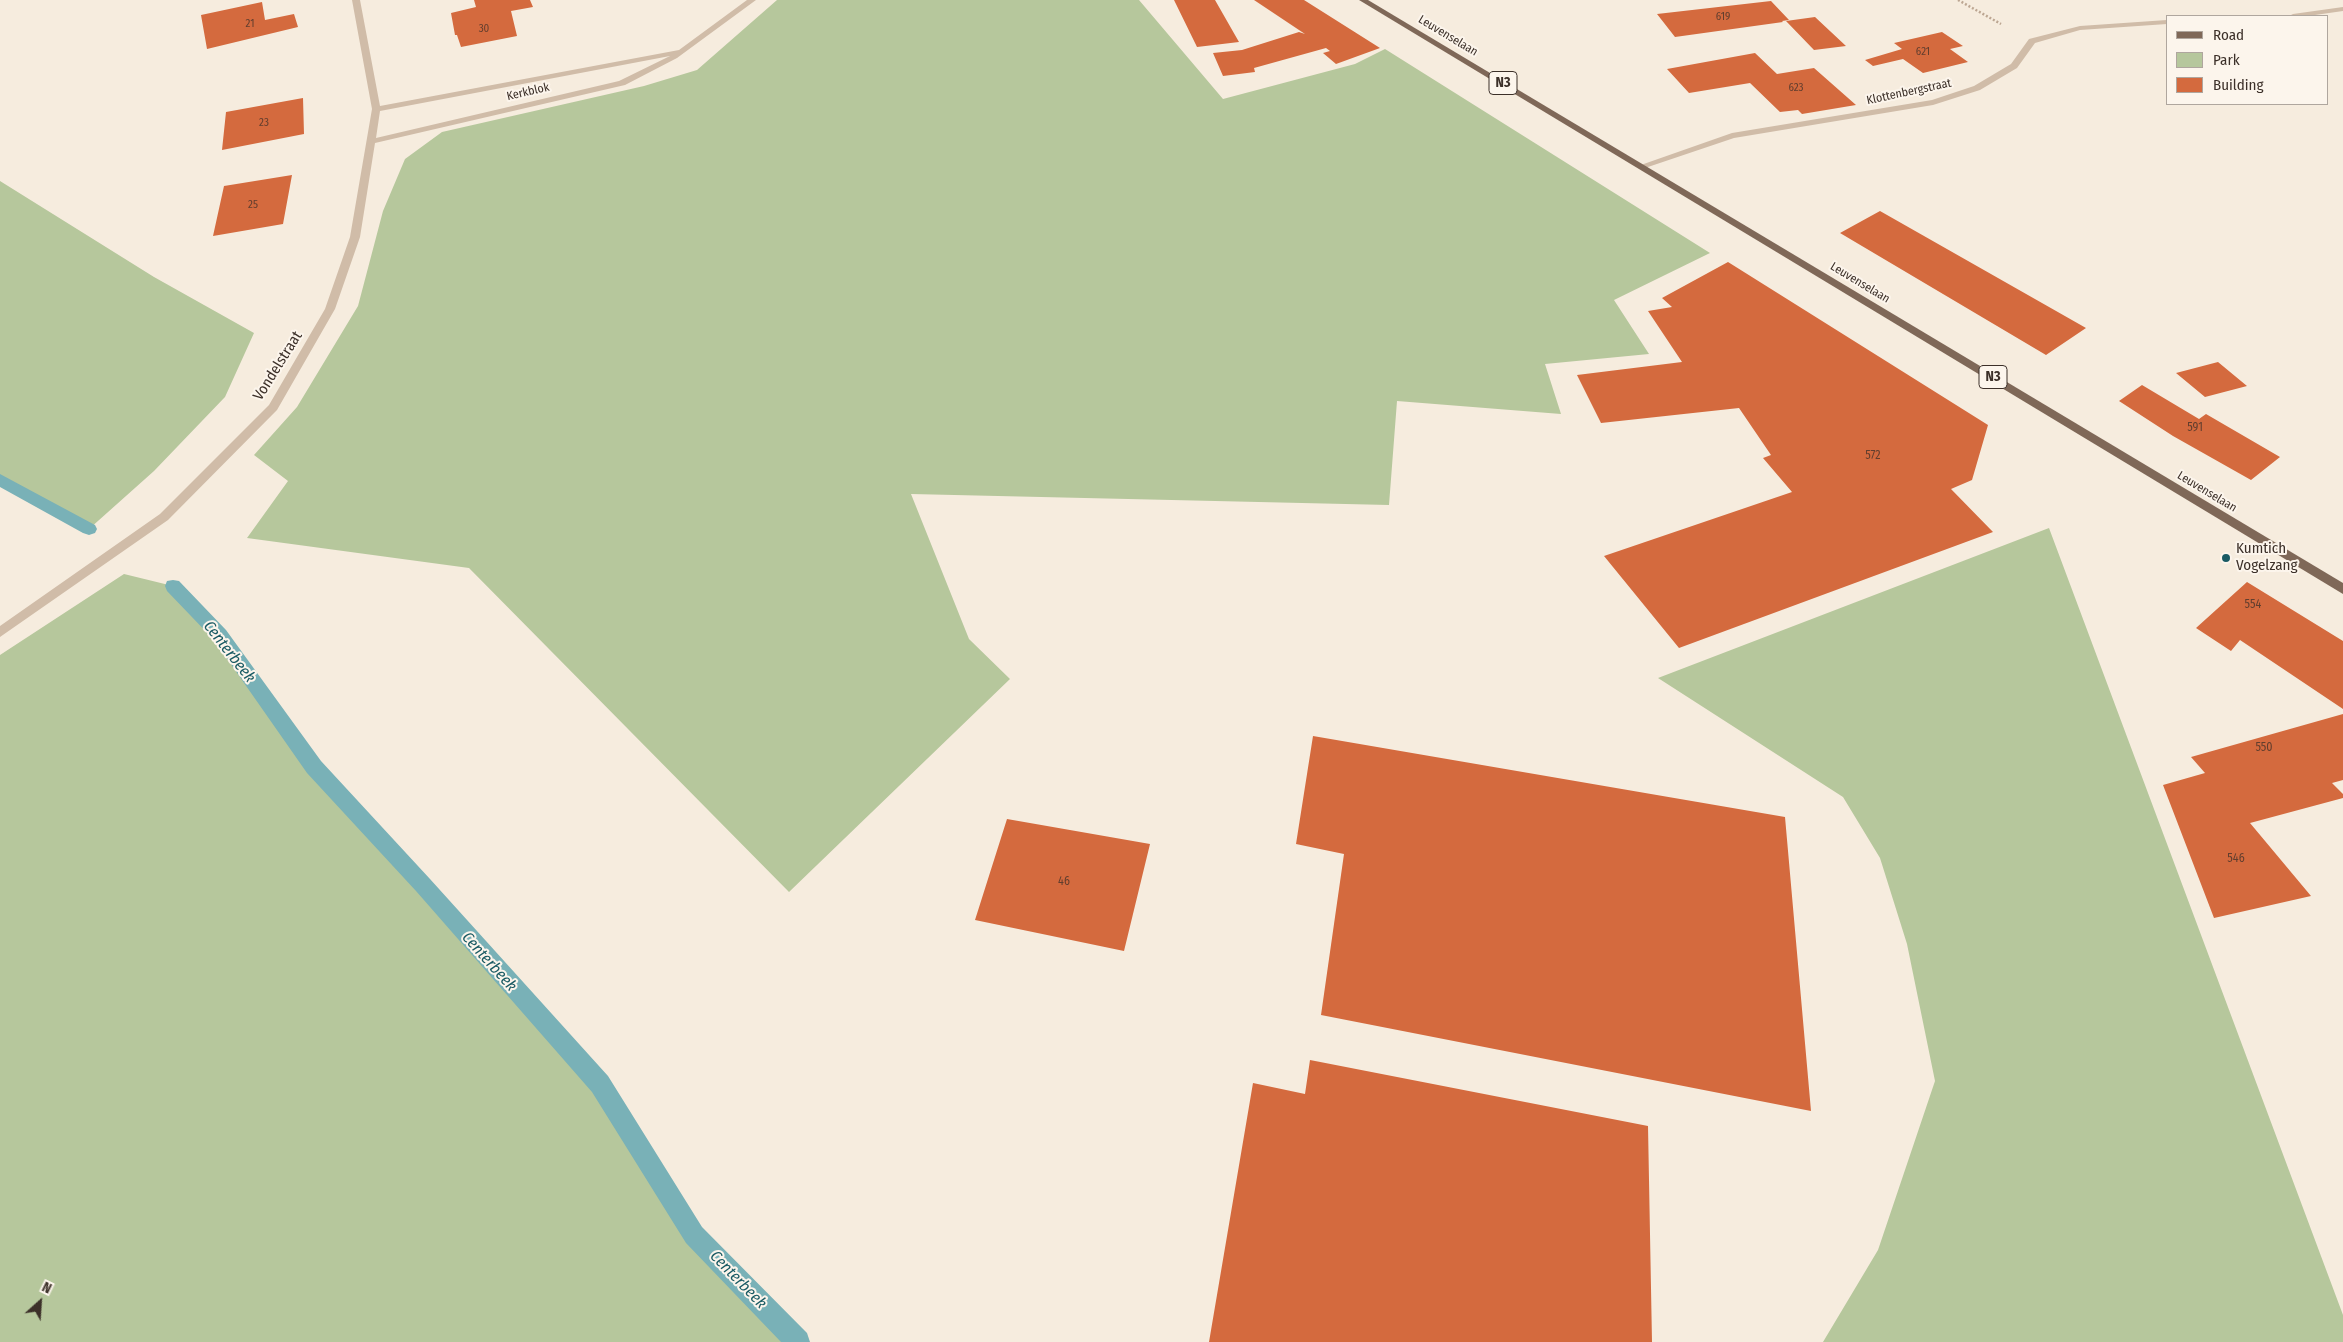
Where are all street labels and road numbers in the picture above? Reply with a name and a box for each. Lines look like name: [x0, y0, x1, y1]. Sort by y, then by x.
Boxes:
street label: Leuvenselaan: [1416, 13, 1480, 59]
road number: N3: [1489, 72, 1517, 95]
street label: Klottenbergstraat: [1865, 76, 1953, 108]
street label: Kerkblok: [505, 80, 551, 104]
street label: Leuvenselaan: [1828, 260, 1892, 306]
street label: Vondelstraat: [250, 328, 306, 404]
road number: N3: [1979, 366, 2007, 388]
street label: Leuvenselaan: [2175, 469, 2239, 515]

